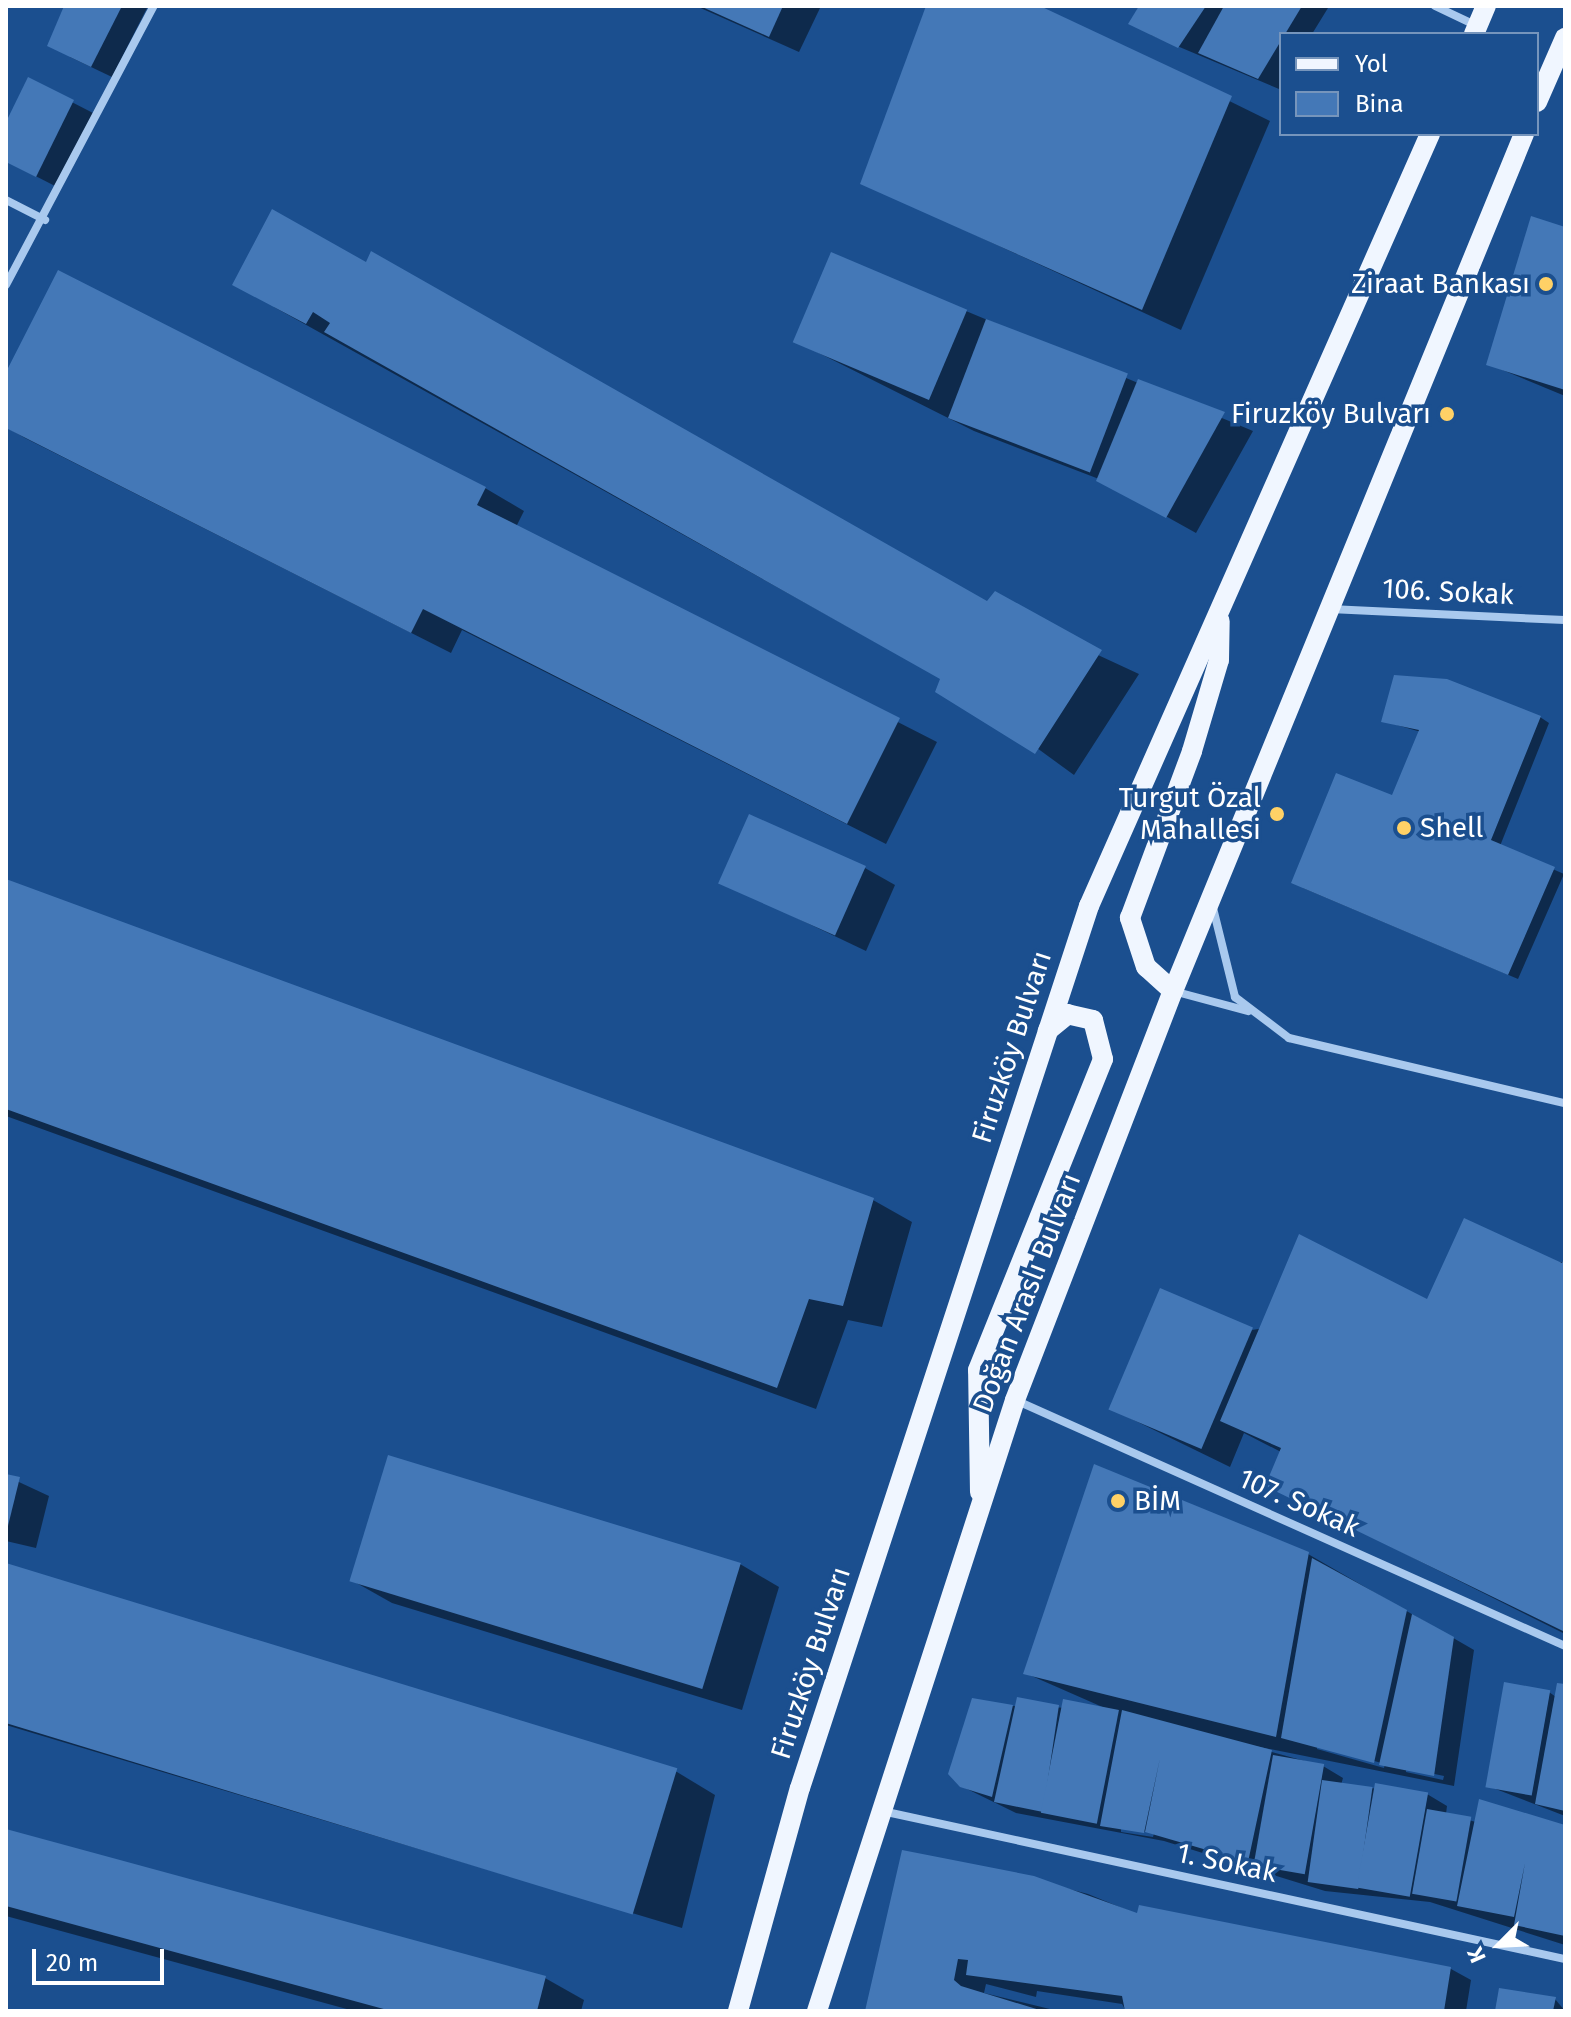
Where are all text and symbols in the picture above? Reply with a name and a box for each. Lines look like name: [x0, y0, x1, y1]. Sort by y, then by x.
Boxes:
legend: [1279, 32, 1539, 136]
text: Yol: [1355, 50, 1388, 78]
text: Bina: [1355, 90, 1403, 118]
place label: Ziraat Bankası: [1351, 267, 1530, 301]
marker: Ziraat Bankası: [1537, 275, 1555, 293]
place label: Firuzköy Bulvarı: [1231, 397, 1431, 431]
marker: Firuzköy Bulvarı: [1438, 405, 1456, 423]
street label: 106. Sokak: [1381, 572, 1515, 612]
place label: Turgut Özal Mahallesi: [1119, 781, 1261, 847]
marker: Turgut Özal Mahallesi: [1268, 805, 1286, 823]
place label: Shell: [1420, 811, 1483, 845]
marker: Shell: [1395, 819, 1413, 837]
street label: Firuzköy Bulvarı: [965, 947, 1059, 1147]
street label: Doğan Araslı Bulvarı: [966, 1169, 1088, 1417]
street label: 107. Sokak: [1233, 1461, 1365, 1545]
place label: BİM: [1134, 1484, 1181, 1518]
marker: BİM: [1109, 1492, 1127, 1510]
street label: Firuzköy Bulvarı: [764, 1563, 858, 1763]
street label: 1. Sokak: [1174, 1836, 1280, 1890]
north arrow: [1459, 1905, 1539, 1985]
scale bar: [36, 1933, 168, 1983]
text: K: [1461, 1943, 1492, 1967]
text: 20 m: [46, 1949, 98, 1977]

